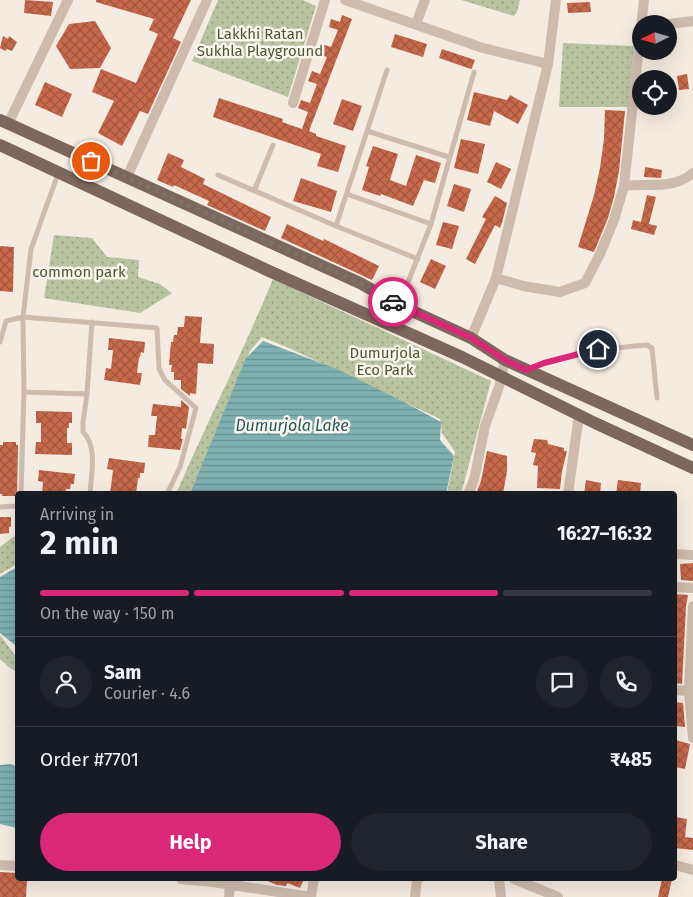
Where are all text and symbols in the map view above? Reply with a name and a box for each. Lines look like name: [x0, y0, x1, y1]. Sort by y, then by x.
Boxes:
north arrow: [632, 15, 678, 60]
map controls: [632, 15, 677, 115]
park label: Lakkhi Ratan Sukhla Playground: [197, 25, 323, 60]
button: locate: [632, 70, 677, 115]
pin: [70, 140, 112, 182]
icon: bag: [77, 147, 105, 175]
park label: common park: [32, 263, 126, 281]
courier: [368, 277, 418, 327]
icon: car: [379, 288, 407, 316]
pin: [577, 328, 619, 370]
icon: home: [584, 335, 612, 363]
park label: Dumurjola Eco Park: [349, 344, 421, 379]
water label: Dumurjola Lake: [235, 416, 349, 435]
text: Arriving in: [40, 505, 114, 524]
text: 16:27–16:32: [557, 522, 652, 545]
text: 2 min: [40, 524, 119, 562]
text: On the way · 150 m: [40, 604, 175, 623]
button: person: [40, 656, 92, 708]
button: chat: [536, 656, 588, 708]
button: phone: [600, 656, 652, 708]
text: Sam: [104, 661, 141, 684]
text: Courier · 4.6: [104, 684, 190, 703]
text: Order #7701: [40, 748, 139, 771]
text: ₹485: [610, 748, 652, 771]
button: Help: [40, 813, 341, 871]
button: Share: [351, 813, 652, 871]

